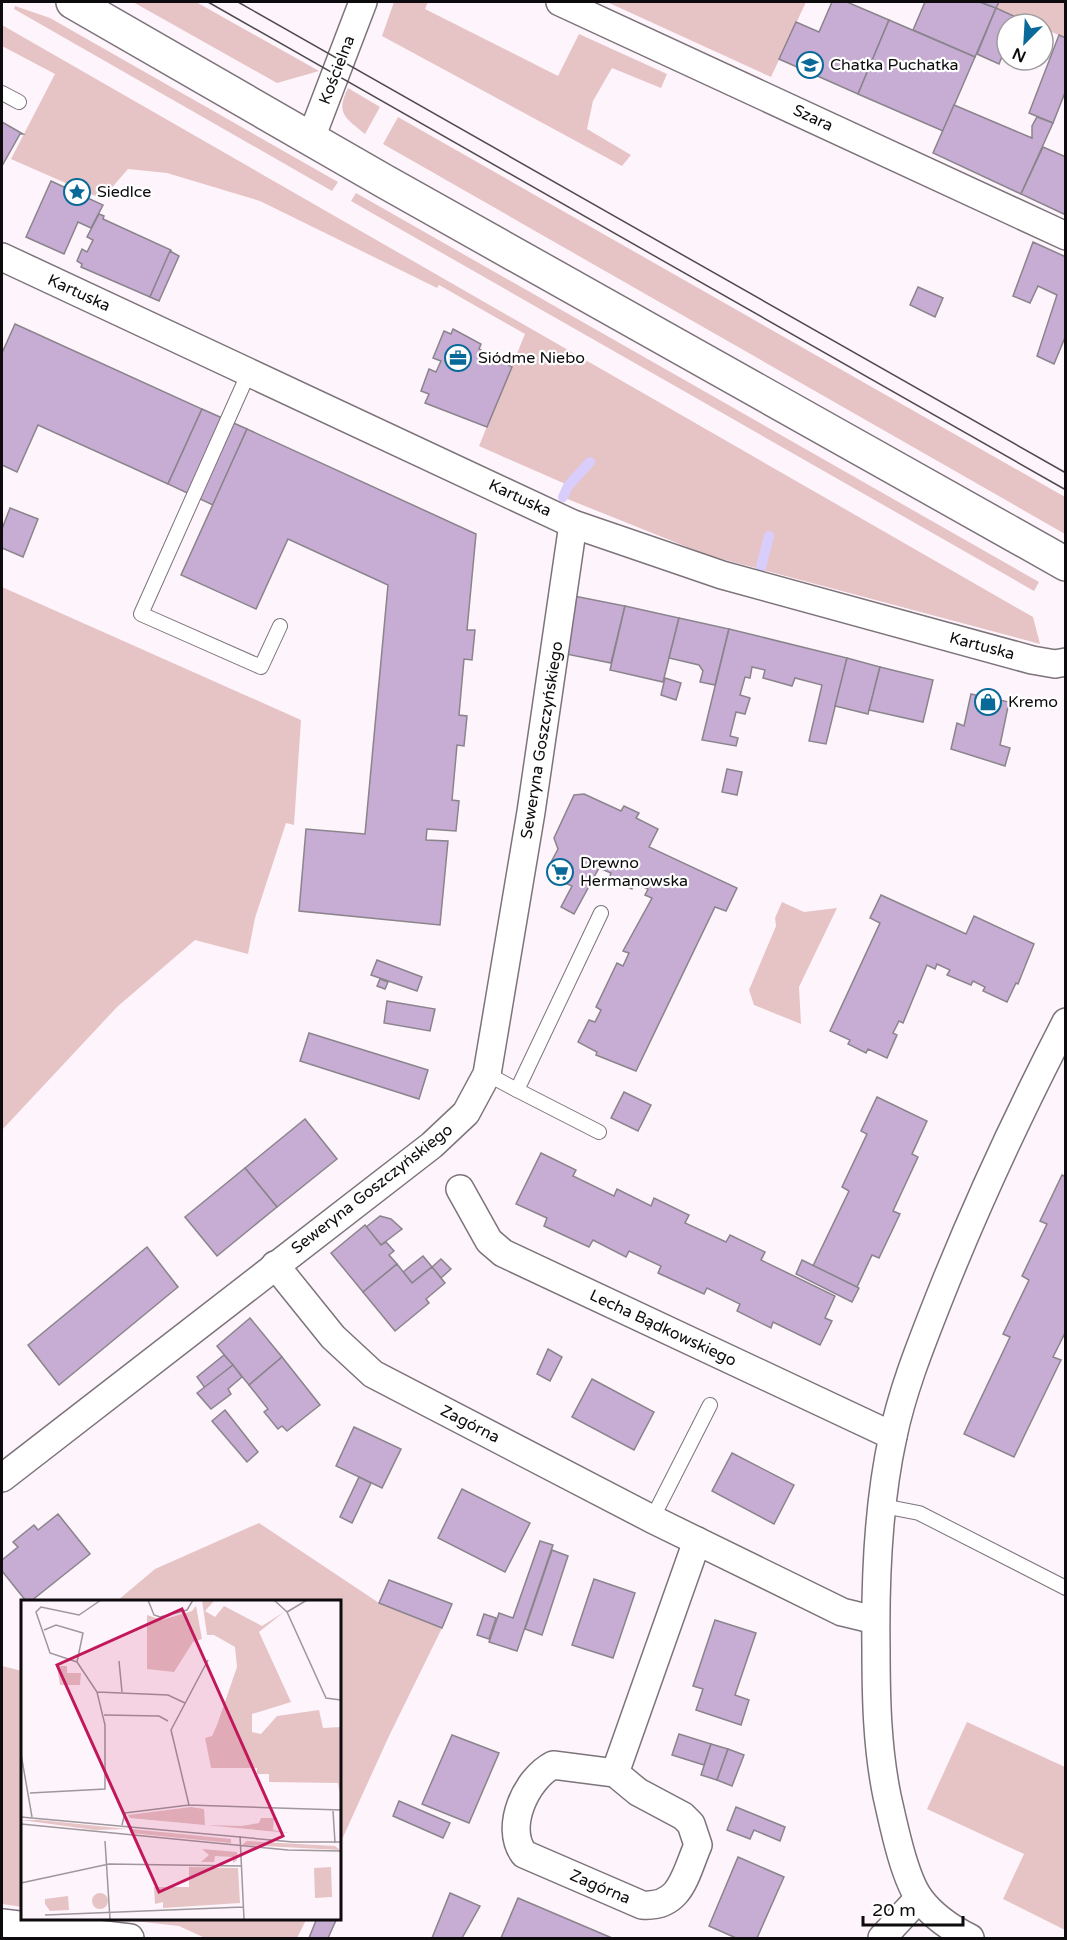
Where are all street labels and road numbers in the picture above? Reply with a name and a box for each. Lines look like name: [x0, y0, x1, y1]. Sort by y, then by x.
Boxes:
street label: Kościelna: [315, 33, 359, 107]
street label: Szara: [790, 100, 836, 136]
street label: Kartuska: [44, 270, 114, 316]
street label: Kartuska: [485, 475, 555, 521]
street label: Kartuska: [947, 628, 1017, 664]
street label: Seweryna Goszczyńskiego: [517, 640, 567, 840]
street label: Seweryna Goszczyńskiego: [287, 1120, 457, 1258]
street label: Lecha Bądkowskiego: [586, 1285, 740, 1371]
street label: Zagórna: [437, 1401, 503, 1447]
street label: Zagórna: [567, 1865, 633, 1909]

